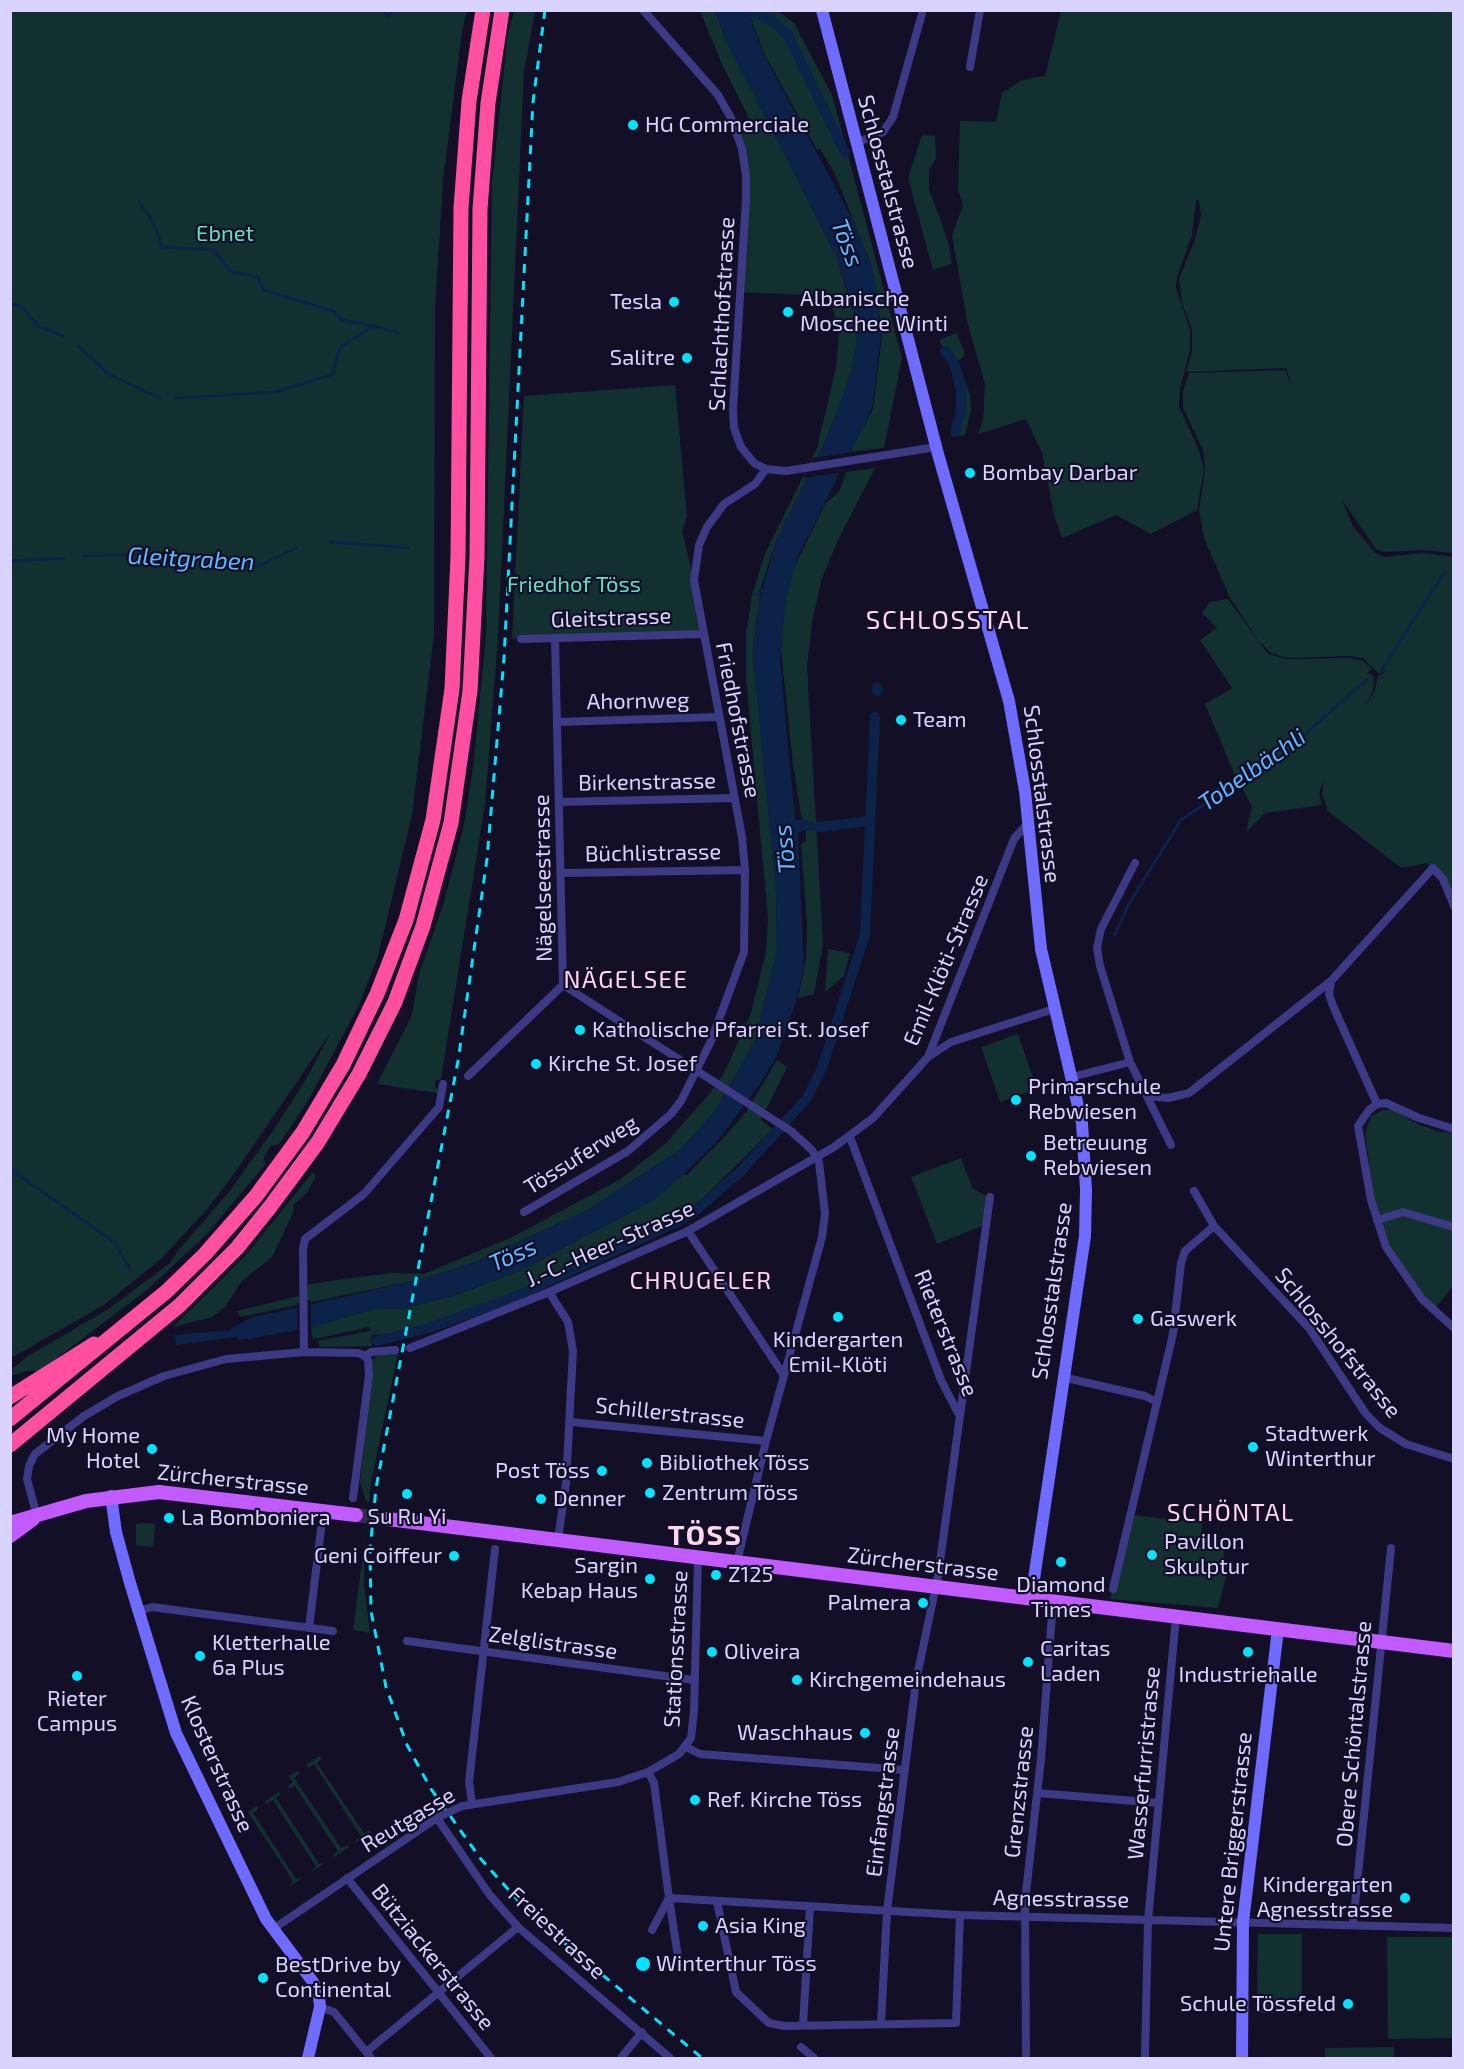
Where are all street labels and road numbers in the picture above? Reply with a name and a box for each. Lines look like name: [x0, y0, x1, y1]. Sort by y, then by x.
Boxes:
street label: Schlosstalstrasse: [852, 92, 924, 272]
street label: Schlachthofstrasse: [704, 216, 740, 412]
street label: Gleitstrasse: [550, 603, 672, 633]
street label: Friedhofstrasse: [710, 640, 766, 800]
street label: Ahornweg: [586, 687, 690, 715]
street label: Schlosstalstrasse: [1018, 704, 1066, 884]
street label: Birkenstrasse: [578, 768, 716, 796]
street label: Nägelseestrasse: [528, 794, 558, 962]
street label: Büchlistrasse: [585, 839, 721, 867]
street label: Emil-Klöti-Strasse: [898, 870, 994, 1050]
street label: Tössuferweg: [519, 1110, 643, 1200]
street label: J.-C.-Heer-Strasse: [522, 1195, 698, 1293]
street label: Schlosstalstrasse: [1026, 1201, 1078, 1381]
street label: Schlosshofstrasse: [1269, 1263, 1407, 1423]
street label: Rieterstrasse: [909, 1266, 983, 1400]
street label: Schillerstrasse: [594, 1392, 746, 1434]
street label: Zürcherstrasse: [156, 1459, 310, 1501]
street label: Zürcherstrasse: [846, 1542, 1000, 1586]
street label: Stationsstrasse: [659, 1570, 693, 1728]
street label: Obere Schöntalstrasse: [1331, 1620, 1377, 1848]
street label: Zelglistrasse: [487, 1621, 619, 1665]
street label: Wasserfurristrasse: [1122, 1665, 1166, 1861]
street label: Klosterstrasse: [175, 1692, 259, 1836]
street label: Grenzstrasse: [999, 1725, 1039, 1859]
street label: Einfangstrasse: [861, 1726, 905, 1878]
street label: Untere Briggerstrasse: [1208, 1731, 1258, 1953]
street label: Reutgasse: [356, 1782, 460, 1858]
street label: Bütziackerstrasse: [366, 1879, 500, 2035]
street label: Freiestrasse: [503, 1881, 611, 1985]
street label: Agnesstrasse: [993, 1885, 1129, 1913]

